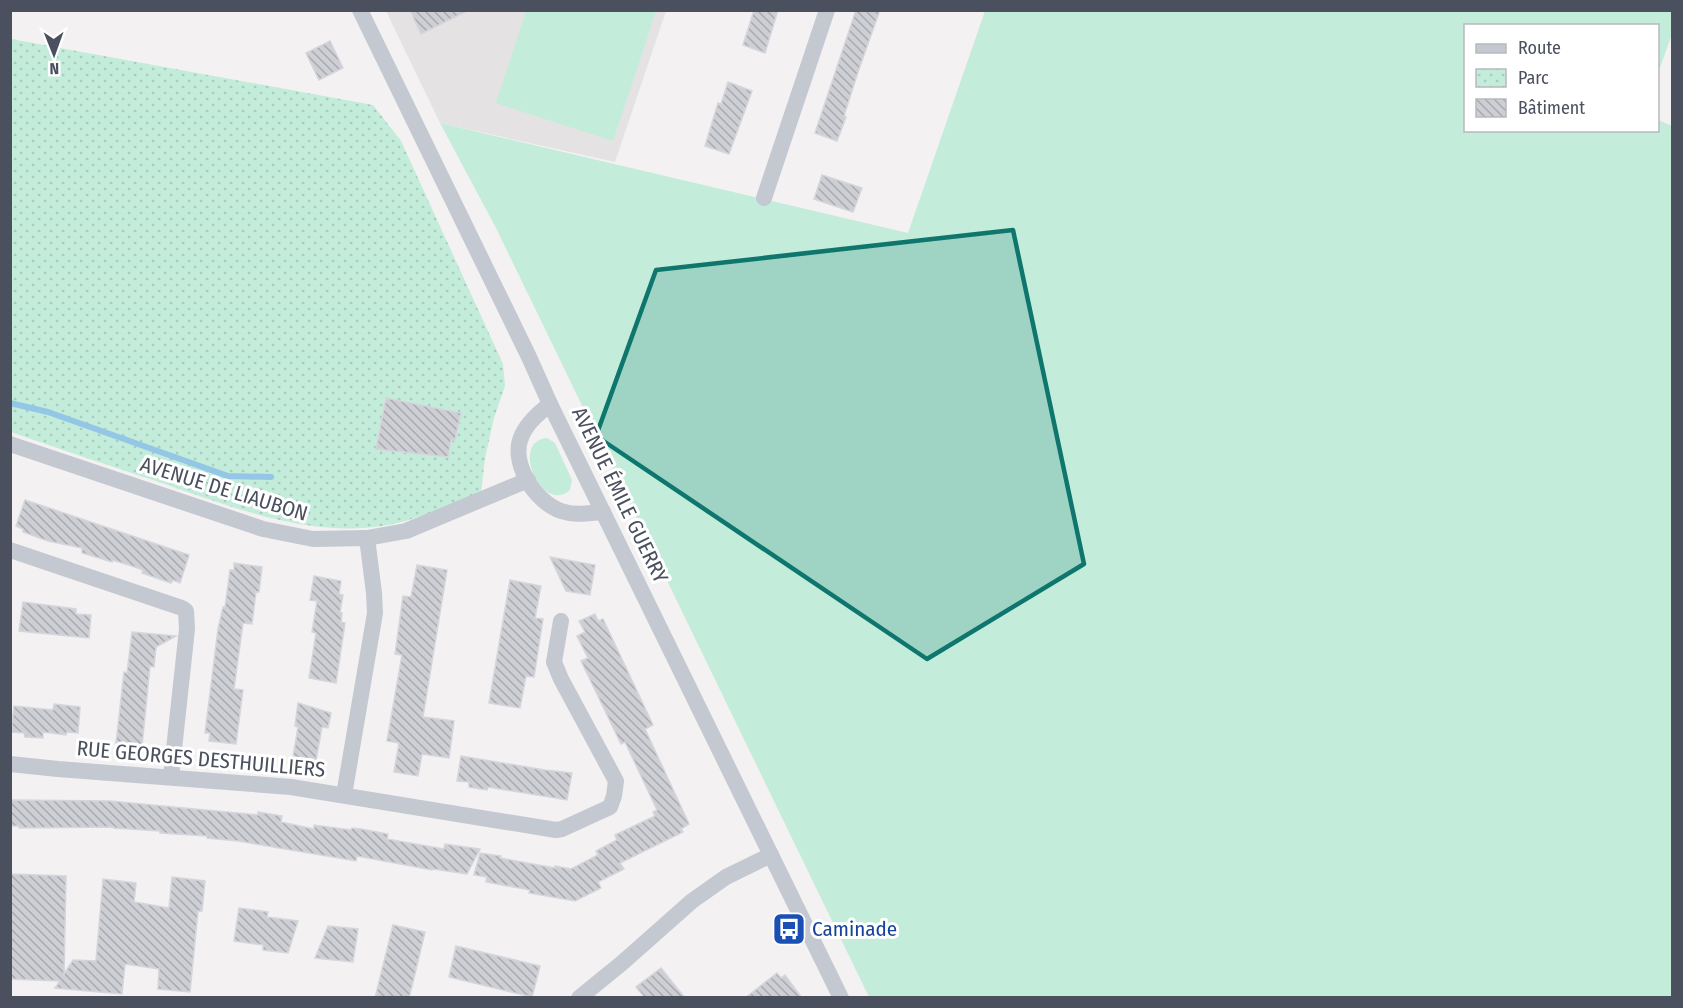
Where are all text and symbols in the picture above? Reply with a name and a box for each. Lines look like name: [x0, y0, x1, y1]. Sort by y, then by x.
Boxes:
north arrow: [24, 24, 84, 84]
legend: [1464, 24, 1659, 132]
text: Route: [1518, 37, 1561, 59]
text: N: [49, 59, 59, 78]
text: Parc: [1518, 67, 1549, 89]
text: Bâtiment: [1518, 97, 1585, 119]
street label: AVENUE ÉMILE GUERRY: [566, 403, 674, 588]
street label: AVENUE DE LIAUBON: [137, 451, 311, 527]
street label: RUE GEORGES DESTHUILLIERS: [76, 735, 326, 783]
bus stop icon: Caminade: [771, 911, 807, 947]
place label: Caminade: [812, 916, 897, 942]

